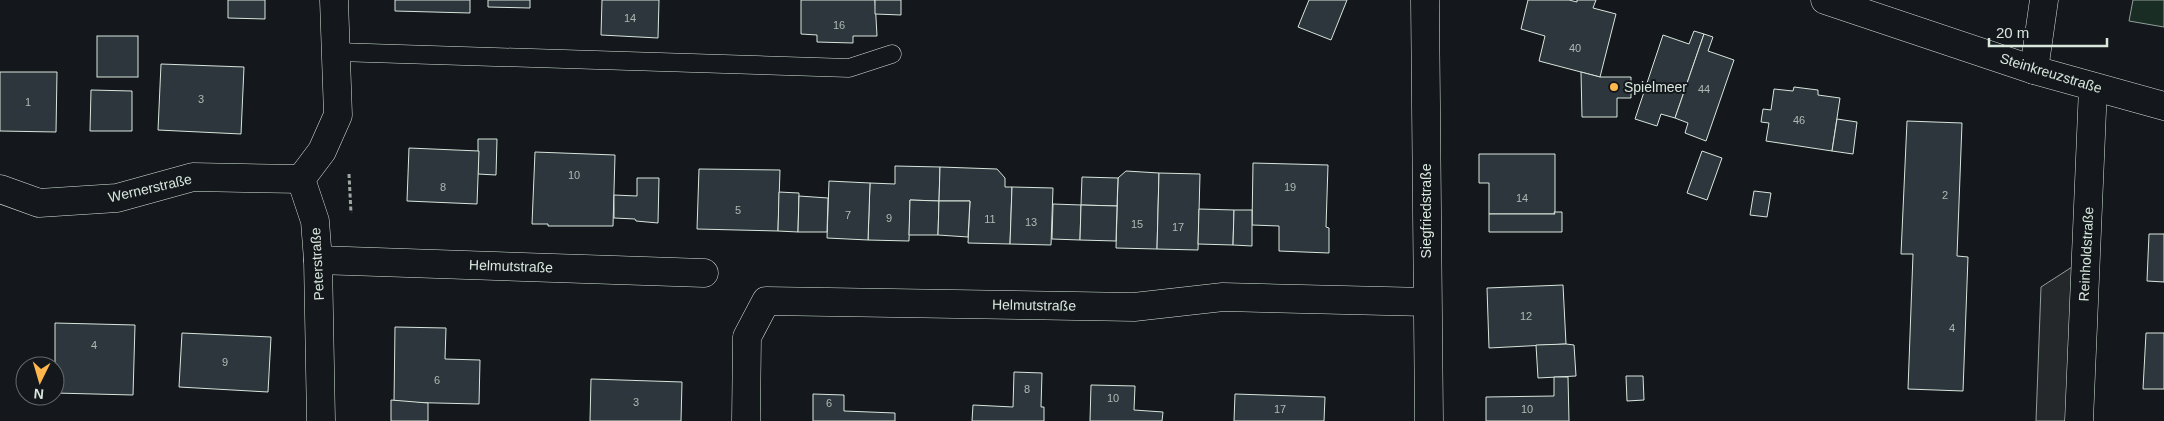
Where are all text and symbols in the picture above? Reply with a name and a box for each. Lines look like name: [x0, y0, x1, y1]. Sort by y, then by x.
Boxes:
house number: 14: [624, 12, 636, 24]
scale bar: [1989, 15, 2106, 47]
house number: 16: [833, 19, 845, 31]
text: 20 m: [1996, 24, 2029, 41]
house number: 40: [1569, 42, 1581, 54]
street label: Steinkreuzstraße: [1998, 50, 2104, 96]
place label: Spielmeer: [1624, 79, 1687, 95]
marker: Spielmeer: [1608, 81, 1620, 93]
house number: 44: [1698, 83, 1710, 95]
house number: 3: [198, 93, 204, 105]
house number: 1: [25, 96, 31, 108]
house number: 46: [1793, 114, 1805, 126]
street label: Siegfriedstraße: [1418, 163, 1434, 258]
house number: 10: [568, 169, 580, 181]
street label: Wernerstraße: [107, 171, 194, 205]
house number: 8: [440, 181, 446, 193]
house number: 19: [1284, 181, 1296, 193]
house number: 2: [1942, 189, 1948, 201]
house number: 14: [1516, 192, 1528, 204]
house number: 5: [735, 204, 741, 216]
street label: Reinholdstraße: [2076, 206, 2096, 302]
house number: 7: [845, 209, 851, 221]
house number: 9: [886, 212, 892, 224]
house number: 11: [984, 213, 996, 225]
house number: 13: [1025, 216, 1037, 228]
house number: 15: [1131, 218, 1143, 230]
house number: 17: [1172, 221, 1184, 233]
street label: Peterstraße: [307, 227, 327, 301]
street label: Helmutstraße: [469, 257, 553, 275]
street label: Helmutstraße: [992, 296, 1076, 314]
house number: 12: [1520, 310, 1532, 322]
house number: 4: [1949, 322, 1955, 334]
house number: 4: [91, 339, 97, 351]
north arrow: [15, 356, 65, 406]
house number: 9: [222, 356, 228, 368]
house number: 6: [434, 374, 440, 386]
house number: 8: [1024, 383, 1030, 395]
text: N: [33, 386, 45, 402]
house number: 10: [1107, 392, 1119, 404]
house number: 3: [633, 396, 639, 408]
house number: 6: [826, 397, 832, 409]
house number: 17: [1274, 403, 1286, 415]
house number: 10: [1521, 403, 1533, 415]

